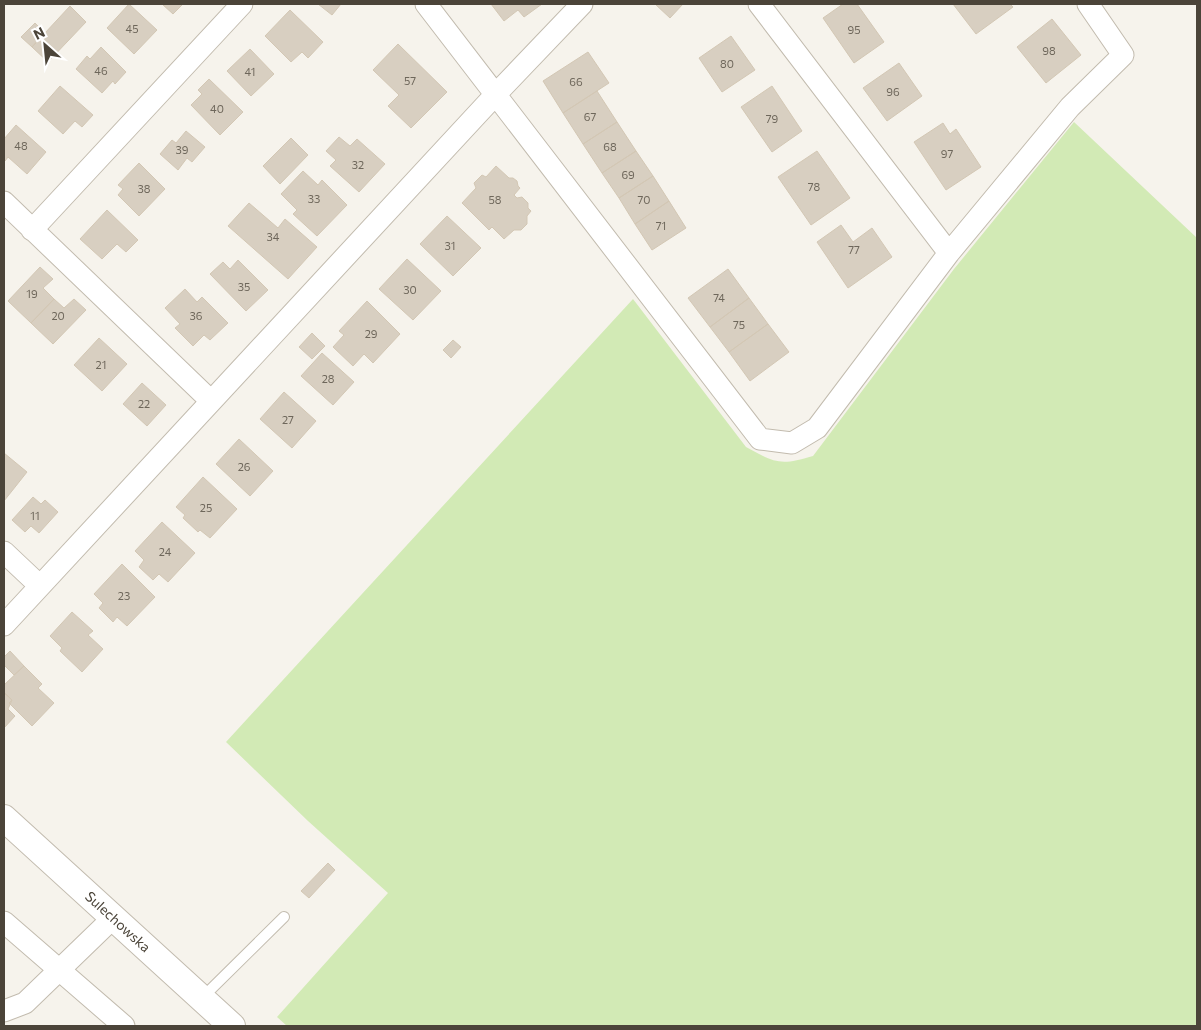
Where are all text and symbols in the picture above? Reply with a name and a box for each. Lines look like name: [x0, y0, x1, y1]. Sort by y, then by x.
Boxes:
north arrow: [20, 20, 70, 70]
house number: 45: [126, 22, 138, 35]
text: N: [30, 23, 47, 43]
house number: 95: [848, 23, 861, 36]
house number: 98: [1042, 44, 1056, 57]
house number: 80: [720, 57, 734, 70]
house number: 46: [94, 64, 108, 77]
house number: 41: [245, 65, 255, 78]
house number: 57: [404, 74, 416, 87]
house number: 66: [569, 75, 583, 88]
house number: 96: [886, 85, 900, 98]
house number: 40: [210, 102, 224, 115]
house number: 67: [584, 110, 596, 123]
house number: 79: [766, 112, 779, 125]
house number: 48: [14, 139, 28, 152]
house number: 68: [603, 140, 617, 153]
house number: 39: [176, 143, 189, 156]
house number: 97: [941, 147, 953, 160]
house number: 32: [352, 158, 364, 171]
house number: 69: [621, 168, 635, 181]
house number: 78: [808, 180, 821, 193]
house number: 38: [138, 182, 151, 195]
house number: 33: [308, 192, 320, 205]
house number: 58: [489, 193, 502, 206]
house number: 70: [638, 193, 650, 206]
house number: 71: [656, 219, 666, 232]
house number: 34: [267, 230, 280, 243]
house number: 31: [445, 239, 455, 252]
house number: 77: [848, 243, 860, 256]
house number: 35: [238, 280, 250, 293]
house number: 30: [403, 283, 417, 296]
house number: 19: [26, 287, 38, 300]
house number: 74: [713, 291, 725, 304]
house number: 20: [51, 309, 65, 322]
house number: 36: [190, 309, 203, 322]
house number: 75: [733, 318, 745, 331]
house number: 29: [365, 327, 378, 340]
house number: 21: [96, 358, 106, 371]
house number: 28: [322, 372, 335, 385]
house number: 22: [138, 397, 150, 410]
house number: 27: [282, 413, 294, 426]
house number: 26: [238, 460, 251, 473]
house number: 25: [200, 501, 212, 514]
house number: 11: [30, 509, 40, 522]
house number: 24: [159, 545, 172, 558]
house number: 23: [118, 589, 130, 602]
street label: Sulechowska: [82, 887, 154, 956]

